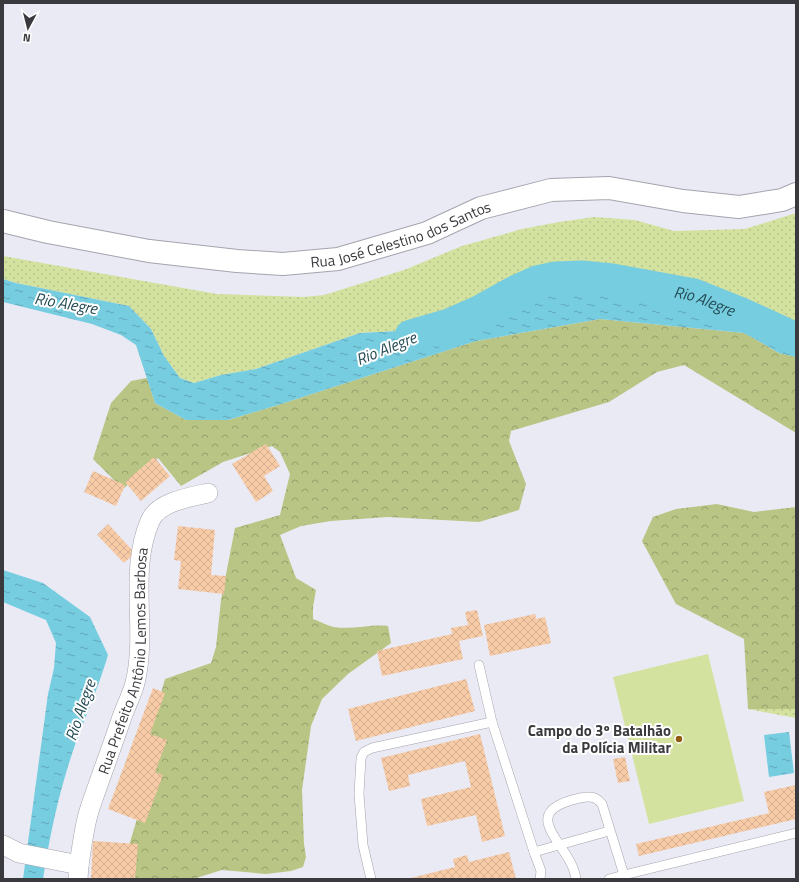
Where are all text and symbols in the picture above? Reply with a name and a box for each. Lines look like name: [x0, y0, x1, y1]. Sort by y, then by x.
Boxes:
north arrow: [8, 8, 48, 48]
text: N: [22, 30, 32, 46]
street label: Rua José Celestino dos Santos: [309, 194, 493, 273]
water label: Rio Alegre: [672, 280, 740, 323]
water label: Rio Alegre: [33, 286, 101, 321]
water label: Rio Alegre: [352, 324, 421, 371]
street label: Rua Prefeito Antônio Lemos Barbosa: [91, 545, 153, 777]
water label: Rio Alegre: [58, 675, 102, 744]
place label: Campo do 3º Batalhão da Polícia Militar: [528, 719, 671, 759]
marker: Campo do 3º Batalhão da Polícia Militar: [674, 734, 684, 744]

